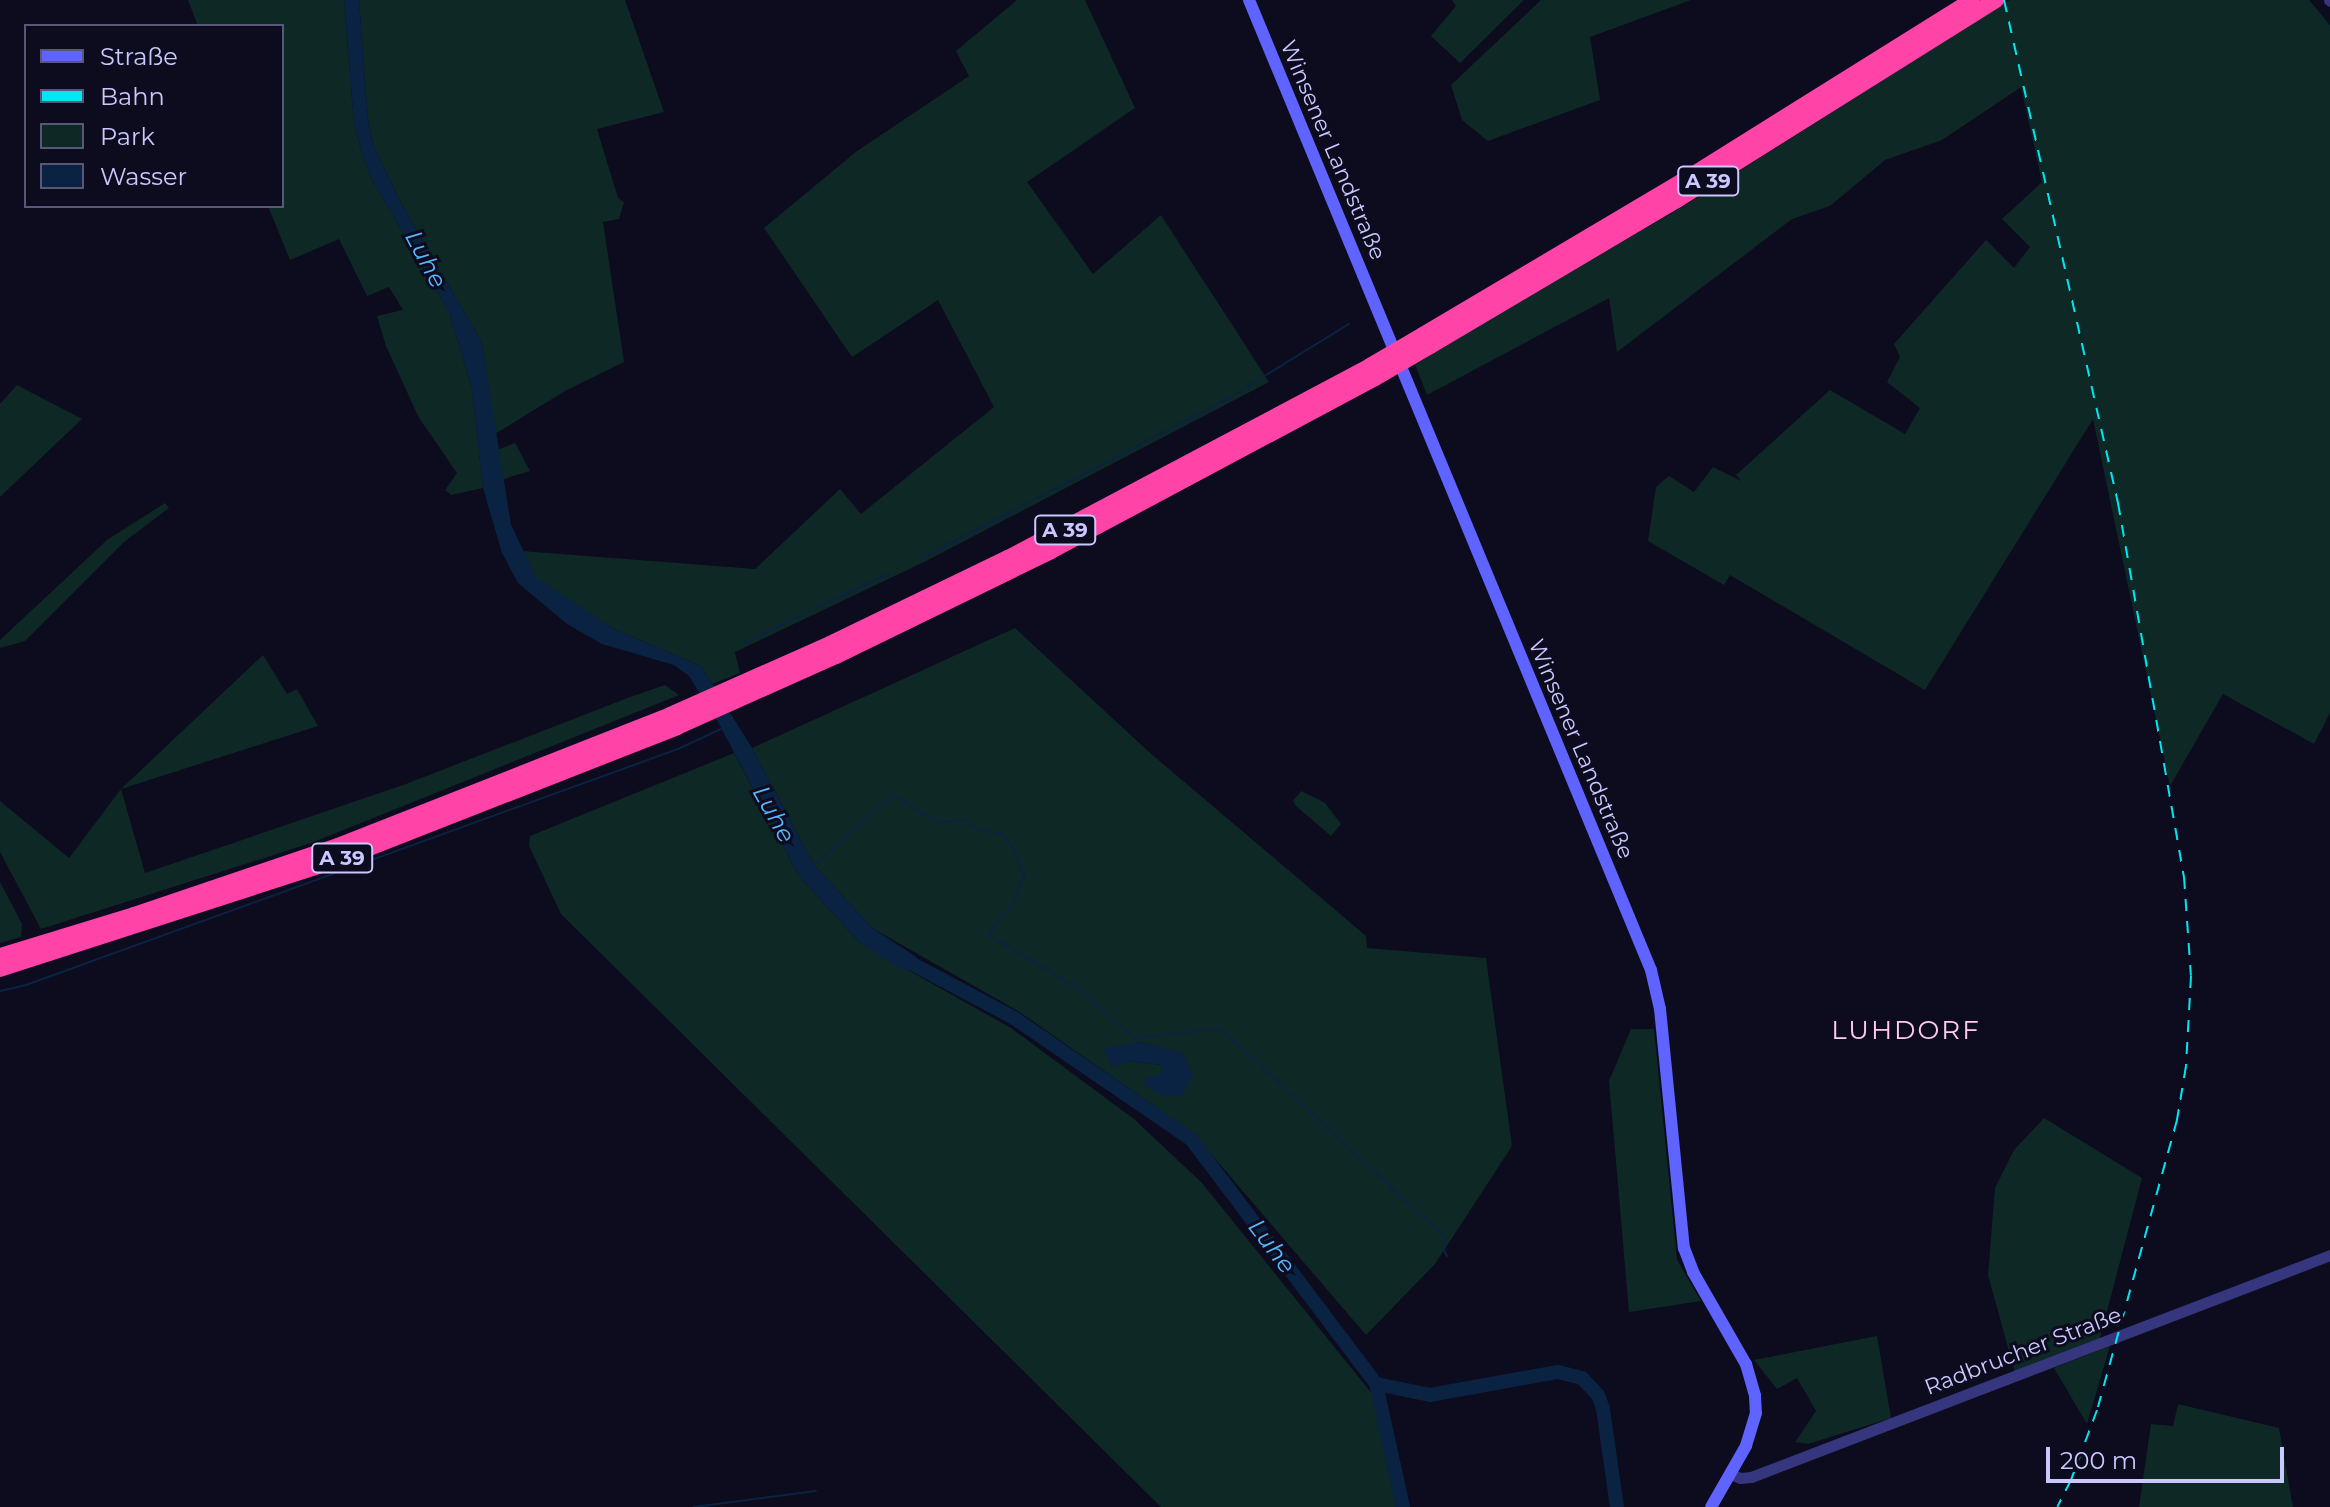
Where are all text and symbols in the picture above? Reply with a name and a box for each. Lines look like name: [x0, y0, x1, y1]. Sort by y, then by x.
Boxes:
legend: [24, 24, 284, 208]
street label: Winsener Landstraße: [1275, 36, 1391, 264]
text: Straße: [100, 42, 178, 71]
text: Bahn: [100, 82, 165, 111]
text: Park: [100, 122, 155, 151]
text: Wasser: [100, 162, 187, 191]
road number: A 39: [1676, 165, 1740, 197]
water label: Luhe: [399, 225, 453, 293]
road number: A 39: [1033, 514, 1097, 546]
street label: Winsener Landstraße: [1523, 635, 1639, 863]
water label: Luhe: [747, 780, 801, 848]
road number: A 39: [310, 842, 374, 874]
district label: LUHDORF: [1831, 1015, 1981, 1047]
water label: Luhe: [1242, 1213, 1302, 1279]
street label: Radbrucher Straße: [1921, 1301, 2125, 1401]
scale bar: [2050, 1431, 2288, 1481]
text: 200 m: [2060, 1446, 2137, 1475]

